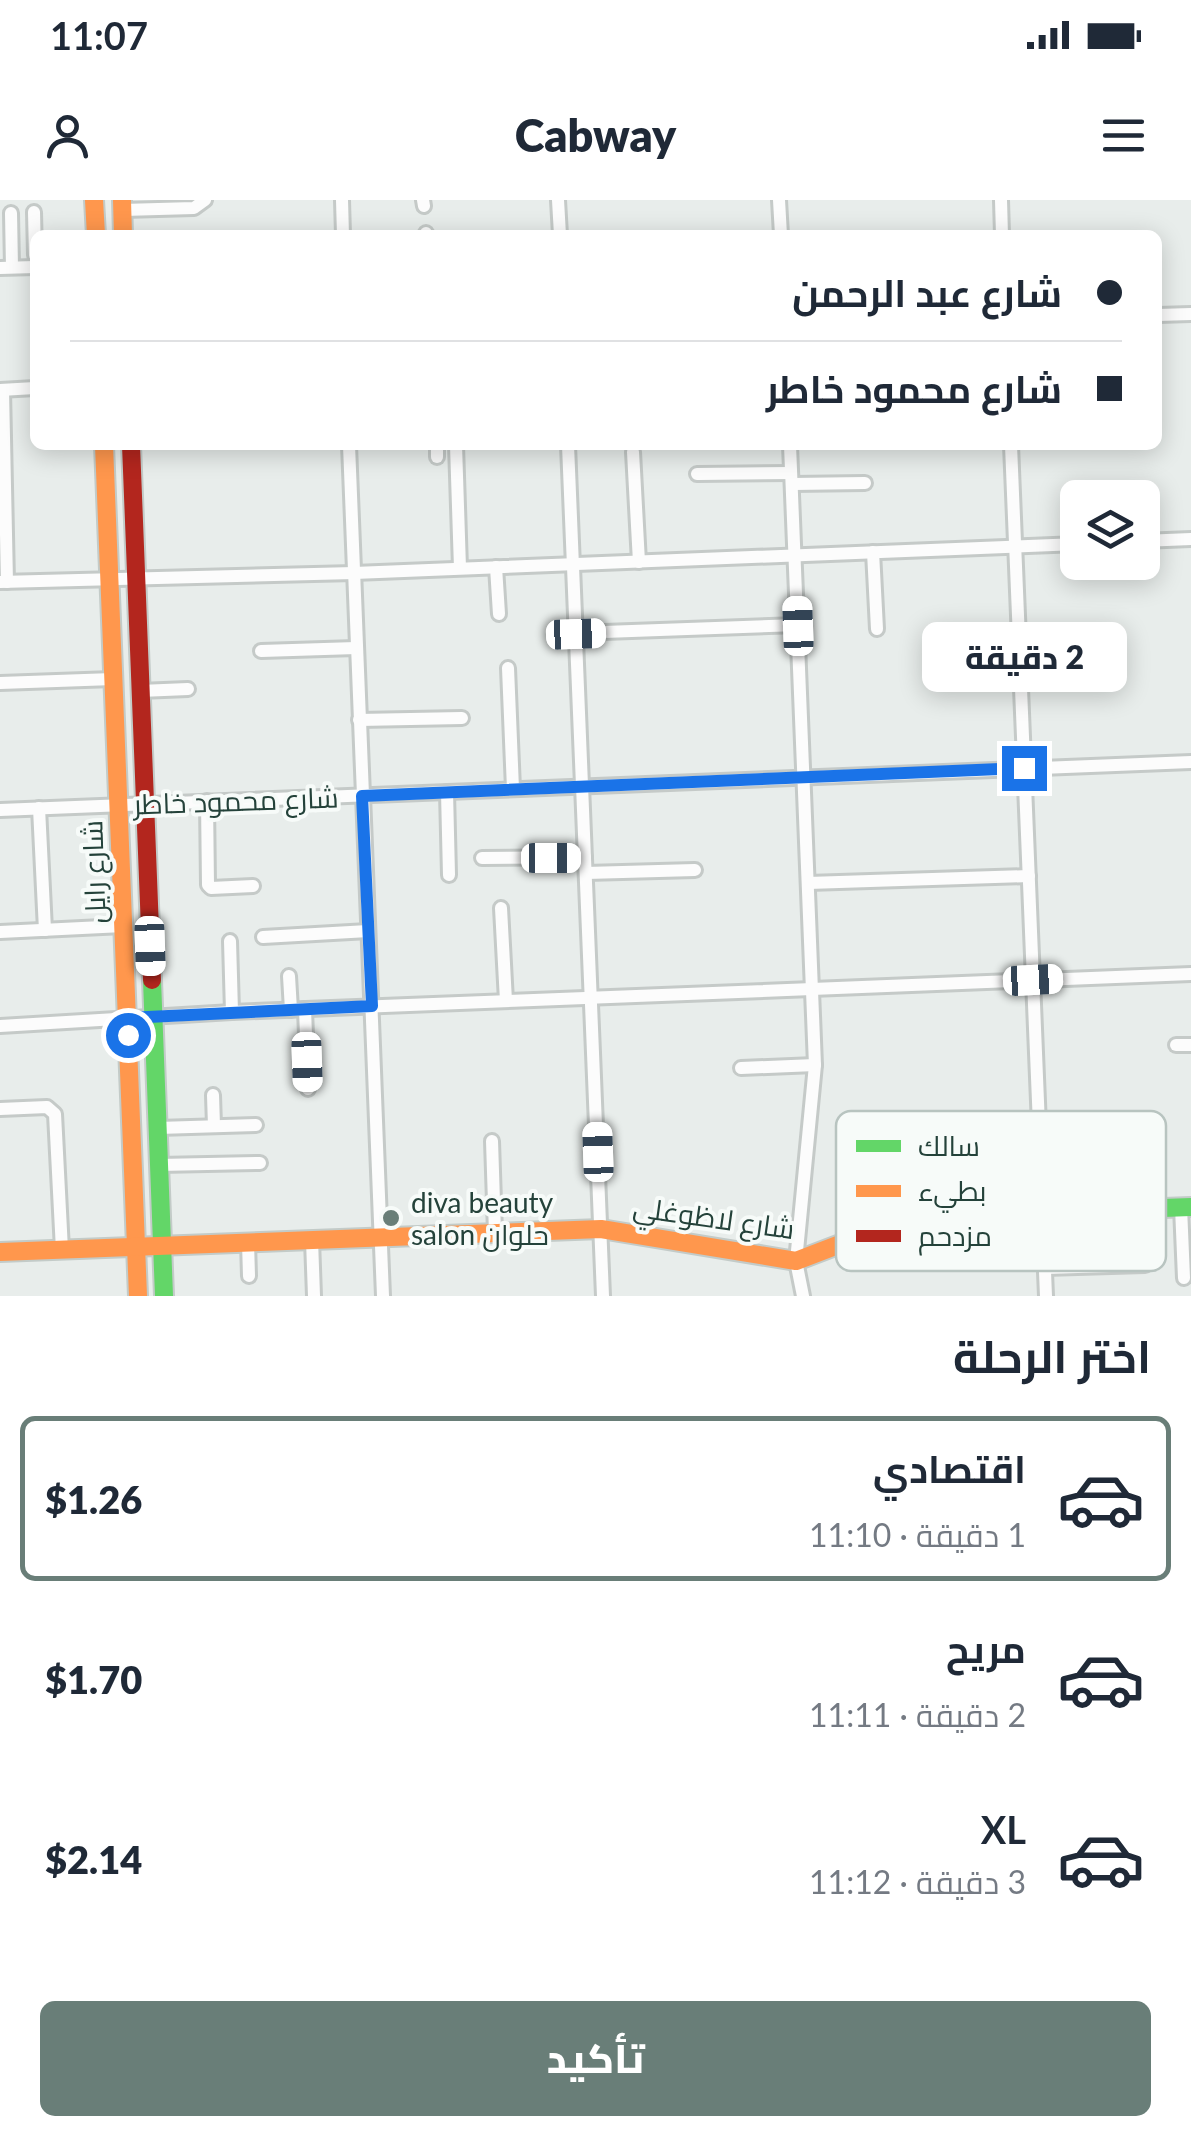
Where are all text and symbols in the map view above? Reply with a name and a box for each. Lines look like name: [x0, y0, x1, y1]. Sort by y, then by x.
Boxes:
text: 11:07: [50, 12, 148, 58]
icon: person: [40, 108, 95, 163]
text: Cabway: [515, 108, 676, 162]
icon: menu: [1096, 108, 1151, 163]
text: شارع عبد الرحمن: [792, 269, 1062, 315]
text: شارع محمود خاطر: [766, 365, 1062, 411]
map controls: [1060, 480, 1160, 580]
button: layers: [1060, 480, 1160, 580]
car: [782, 595, 814, 657]
car: [545, 618, 607, 650]
callout: 2 دقيقة: [922, 623, 1126, 693]
text: 2 دقيقة: [965, 637, 1084, 676]
route end: [1002, 746, 1047, 791]
street label: شارع محمود خاطر: [131, 779, 339, 824]
street label: شارع رايل: [74, 820, 115, 924]
car: [521, 843, 581, 873]
car: [134, 915, 166, 977]
car: [1002, 963, 1064, 997]
route start: [106, 1013, 151, 1058]
car: [291, 1031, 323, 1093]
legend: [836, 1111, 1166, 1271]
car: [582, 1121, 614, 1183]
text: سالك: [918, 1128, 980, 1162]
text: بطيء: [918, 1173, 986, 1213]
place label: diva beauty salon حلوان: [411, 1185, 554, 1252]
street label: شارع لاظوغلي: [630, 1189, 797, 1251]
marker: diva beauty salon حلوان: [380, 1207, 402, 1229]
text: مزدحم: [918, 1218, 992, 1256]
text: اختر الرحلة: [953, 1329, 1151, 1383]
text: اقتصادي: [873, 1445, 1026, 1491]
icon: car: [1056, 1454, 1146, 1544]
text: $1.26: [45, 1476, 142, 1522]
text: 1 دقيقة · 11:10: [809, 1515, 1026, 1554]
text: مريح: [946, 1625, 1026, 1671]
icon: car: [1056, 1634, 1146, 1724]
text: $1.70: [45, 1656, 142, 1702]
text: 2 دقيقة · 11:11: [809, 1695, 1026, 1734]
text: XL: [981, 1806, 1026, 1852]
icon: car: [1056, 1814, 1146, 1904]
text: $2.14: [45, 1836, 142, 1882]
text: 3 دقيقة · 11:12: [809, 1862, 1026, 1901]
button: تأكيد: [40, 2001, 1151, 2116]

